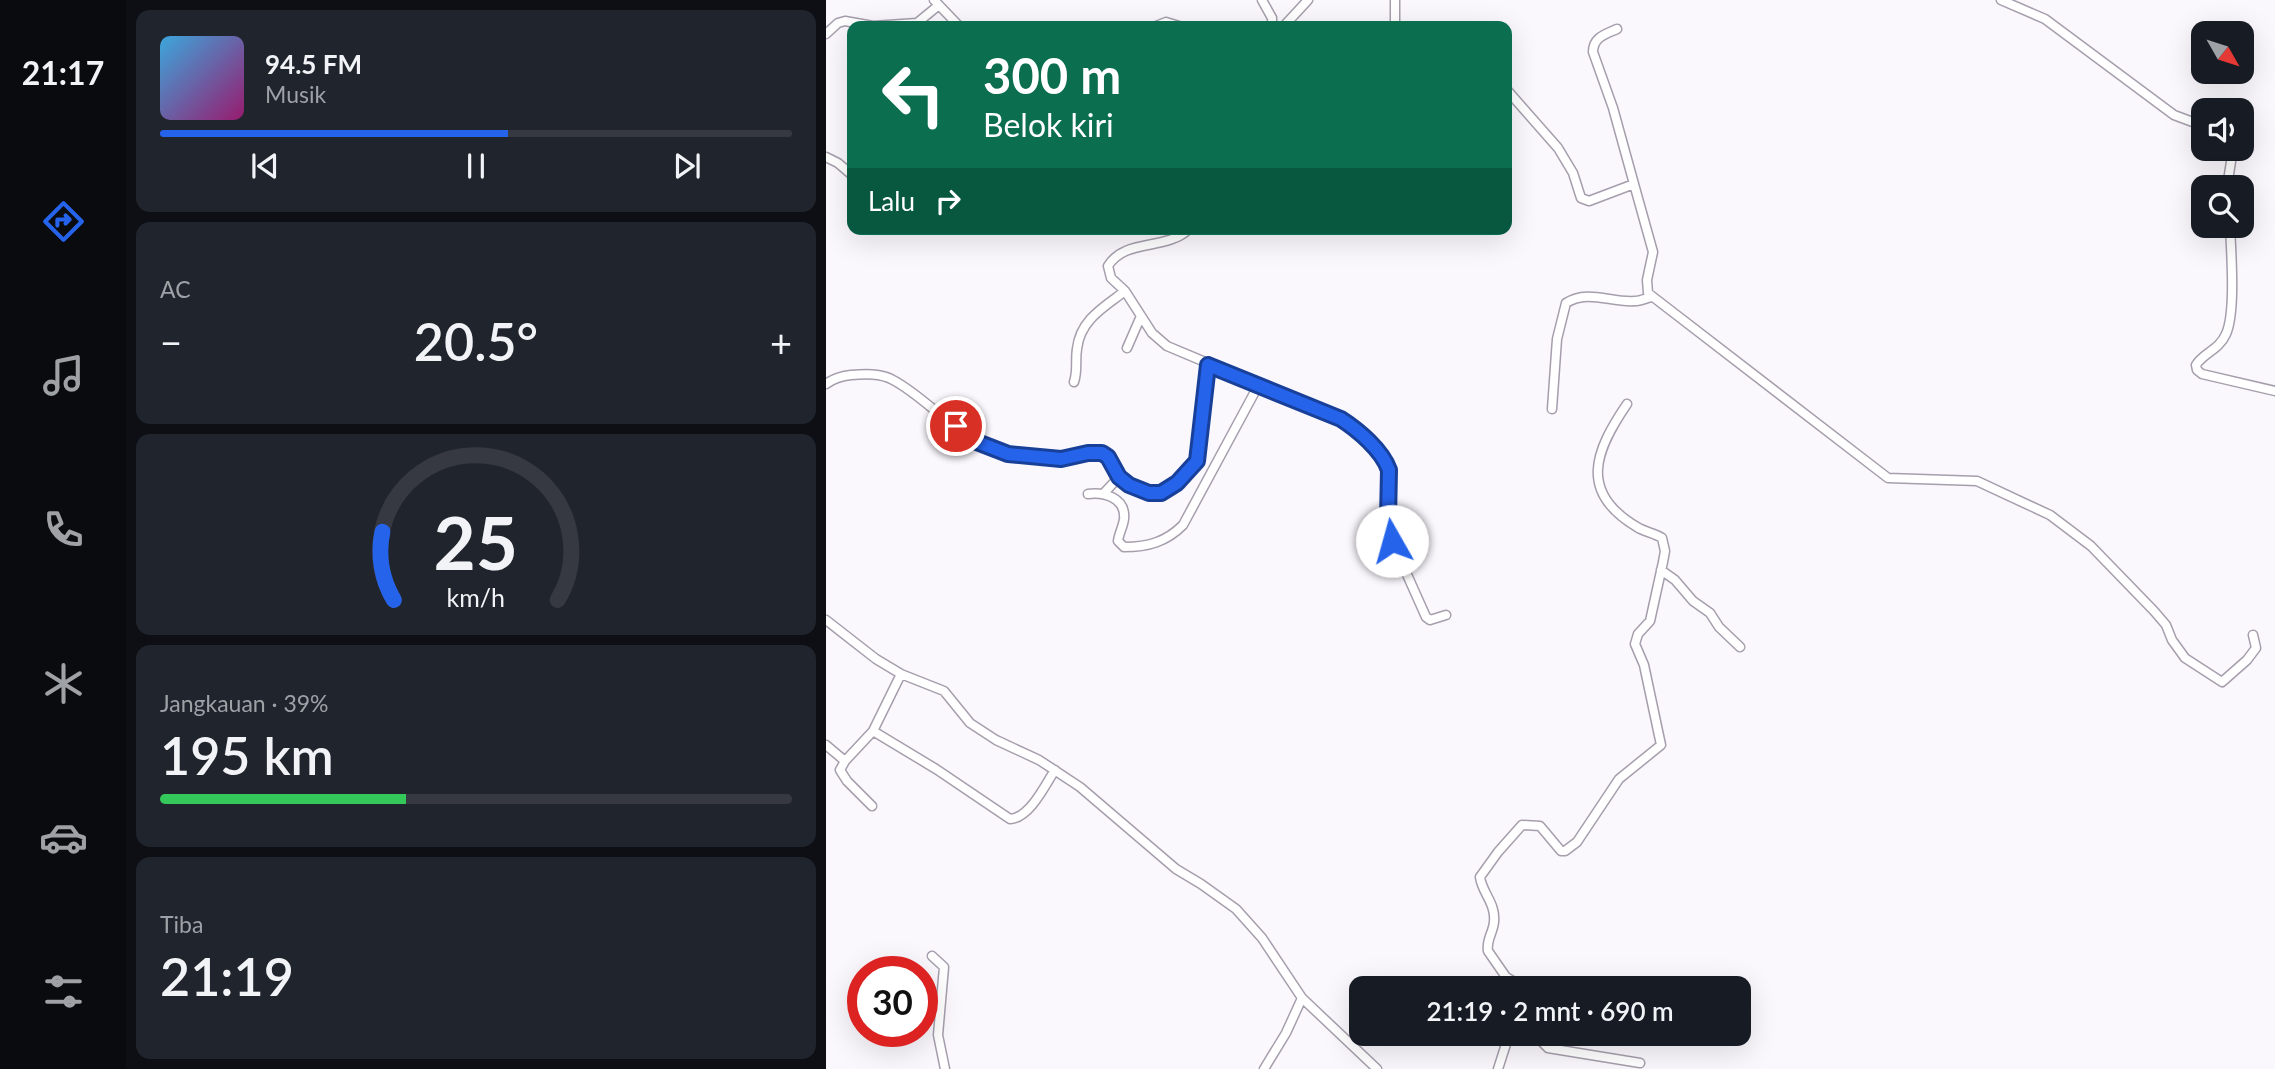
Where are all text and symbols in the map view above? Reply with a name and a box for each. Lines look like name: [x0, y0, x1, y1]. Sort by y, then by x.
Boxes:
north arrow: [2191, 21, 2254, 84]
map controls: [2191, 21, 2254, 238]
text: 300 m: [983, 46, 1121, 104]
text: 94.5 FM: [265, 48, 362, 80]
icon: left: [868, 49, 959, 140]
text: 21:17: [22, 53, 104, 92]
text: Musik: [265, 80, 326, 108]
button: sound: [2191, 98, 2254, 161]
text: Belok kiri: [983, 105, 1114, 144]
icon: previous: [246, 147, 284, 185]
icon: pause: [457, 147, 495, 185]
icon: next: [668, 147, 706, 185]
button: search: [2191, 175, 2254, 238]
icon: right: [929, 182, 967, 220]
text: Lalu: [868, 185, 915, 217]
icon: directions: [39, 197, 88, 246]
text: AC: [160, 275, 191, 303]
text: 20.5°: [414, 310, 538, 372]
text: −: [160, 319, 182, 365]
text: +: [770, 319, 792, 365]
icon: music: [39, 351, 88, 400]
pin: [926, 396, 986, 456]
icon: arrive: [937, 407, 975, 445]
text: 25: [434, 499, 518, 587]
position arrow: [1355, 504, 1429, 578]
icon: phone: [39, 505, 88, 554]
text: km/h: [447, 582, 505, 612]
icon: climate: [39, 659, 88, 708]
text: Jangkauan · 39%: [160, 689, 329, 717]
text: 195 km: [160, 724, 334, 786]
icon: car: [39, 813, 88, 862]
text: Tiba: [160, 910, 203, 938]
text: 21:19: [160, 945, 294, 1007]
speed limit sign: 30: [847, 956, 938, 1047]
icon: filters: [39, 967, 88, 1016]
text: 21:19 · 2 mnt · 690 m: [1426, 995, 1674, 1027]

